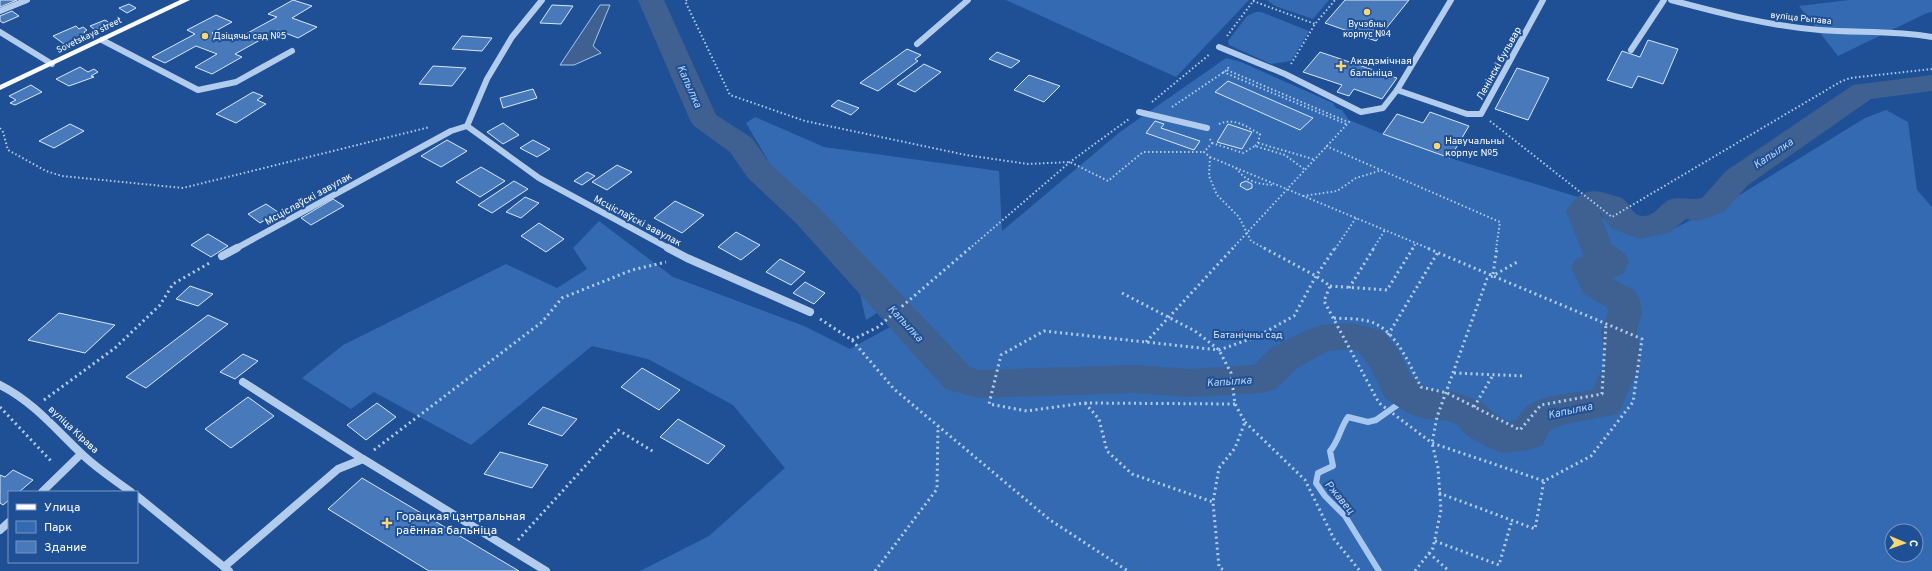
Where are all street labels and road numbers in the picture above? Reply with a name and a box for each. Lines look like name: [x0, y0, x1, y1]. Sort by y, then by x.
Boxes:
street label: вуліца Рытава: [1770, 10, 1832, 27]
street label: Sovetskaya street: [55, 15, 124, 56]
street label: Ленінскі бульвар: [1474, 24, 1525, 103]
street label: Мсціслаўскі завулак: [263, 170, 355, 229]
street label: Мсціслаўскі завулак: [591, 193, 684, 250]
street label: вуліца Кірава: [45, 403, 101, 457]

